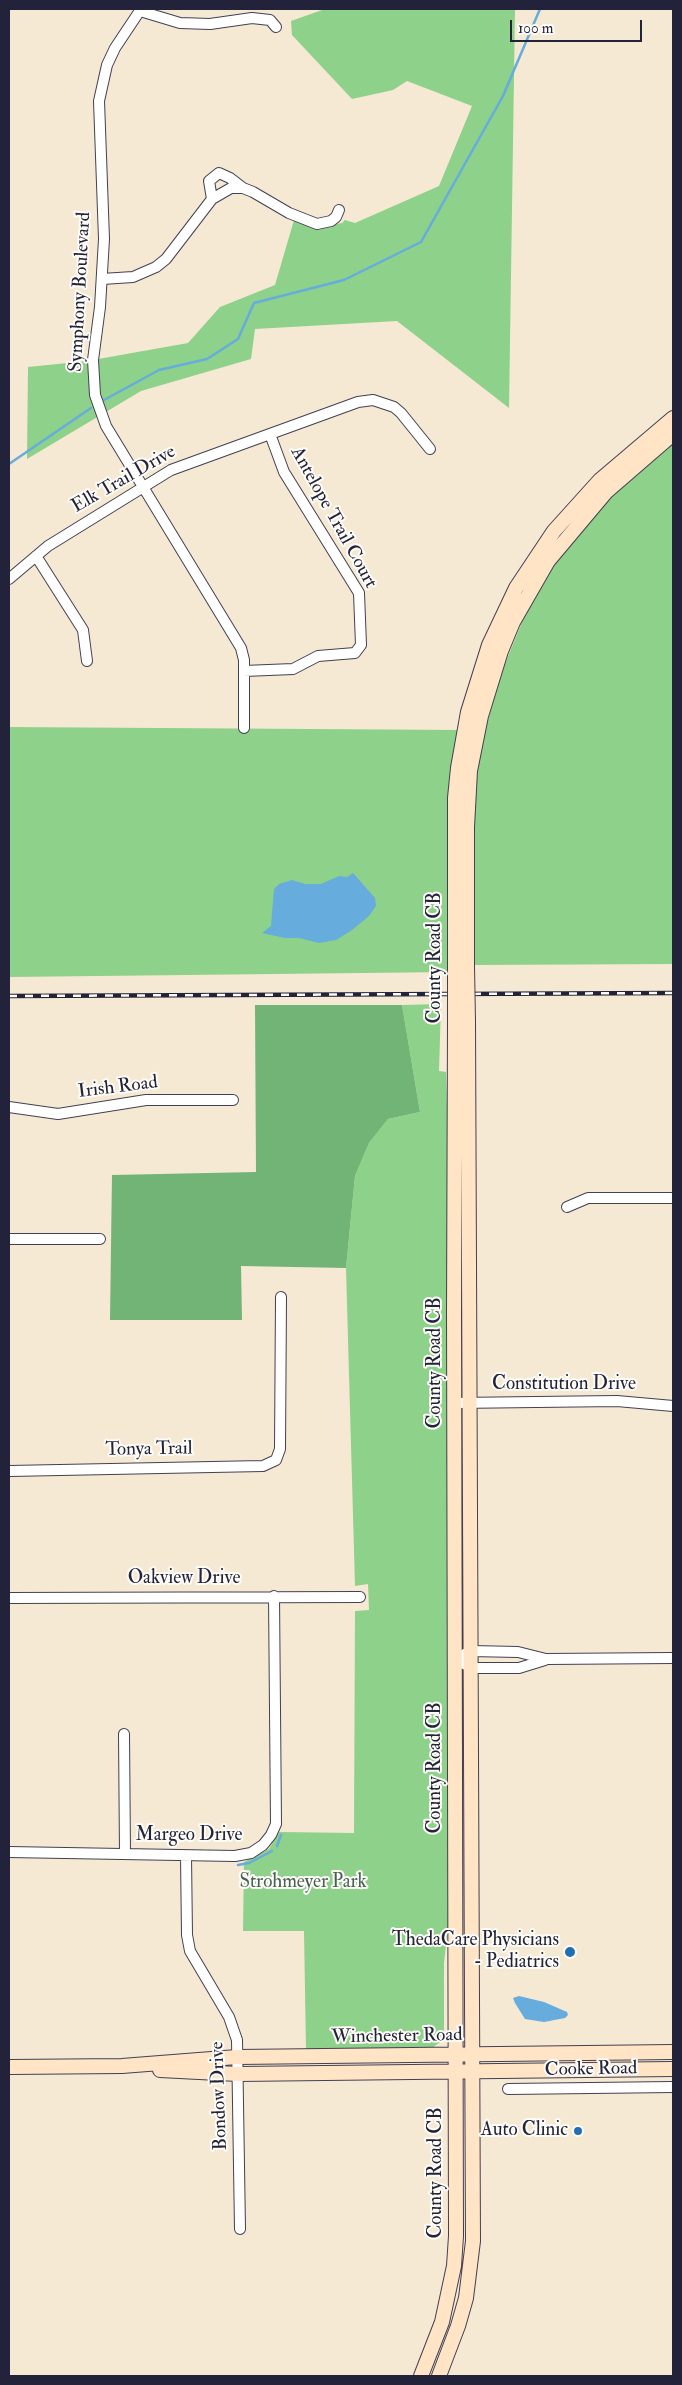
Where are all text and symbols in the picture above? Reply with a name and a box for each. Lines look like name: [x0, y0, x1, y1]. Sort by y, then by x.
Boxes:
scale bar: [512, 10, 644, 42]
text: 100 m: [518, 19, 553, 38]
street label: Symphony Boulevard: [65, 211, 97, 373]
street label: Elk Trail Drive: [68, 441, 180, 519]
street label: Antelope Trail Court: [285, 443, 381, 593]
street label: County Road CB: [425, 892, 447, 1024]
street label: Irish Road: [77, 1072, 159, 1104]
street label: County Road CB: [425, 1297, 447, 1429]
street label: Constitution Drive: [492, 1374, 636, 1396]
street label: Tonya Trail: [105, 1438, 193, 1462]
street label: Oakview Drive: [128, 1568, 240, 1590]
street label: County Road CB: [425, 1702, 447, 1834]
street label: Margeo Drive: [135, 1825, 243, 1847]
park label: Strohmeyer Park: [239, 1872, 367, 1894]
place label: ThedaCare Physicians - Pediatrics: [392, 1930, 559, 1974]
marker: ThedaCare Physicians - Pediatrics: [563, 1945, 577, 1959]
street label: Winchester Road: [331, 2024, 463, 2050]
street label: Bondow Drive: [207, 2041, 233, 2151]
street label: Cooke Road: [545, 2058, 637, 2082]
street label: County Road CB: [426, 2107, 448, 2239]
place label: Auto Clinic: [481, 2120, 568, 2142]
marker: Auto Clinic: [572, 2125, 584, 2137]

